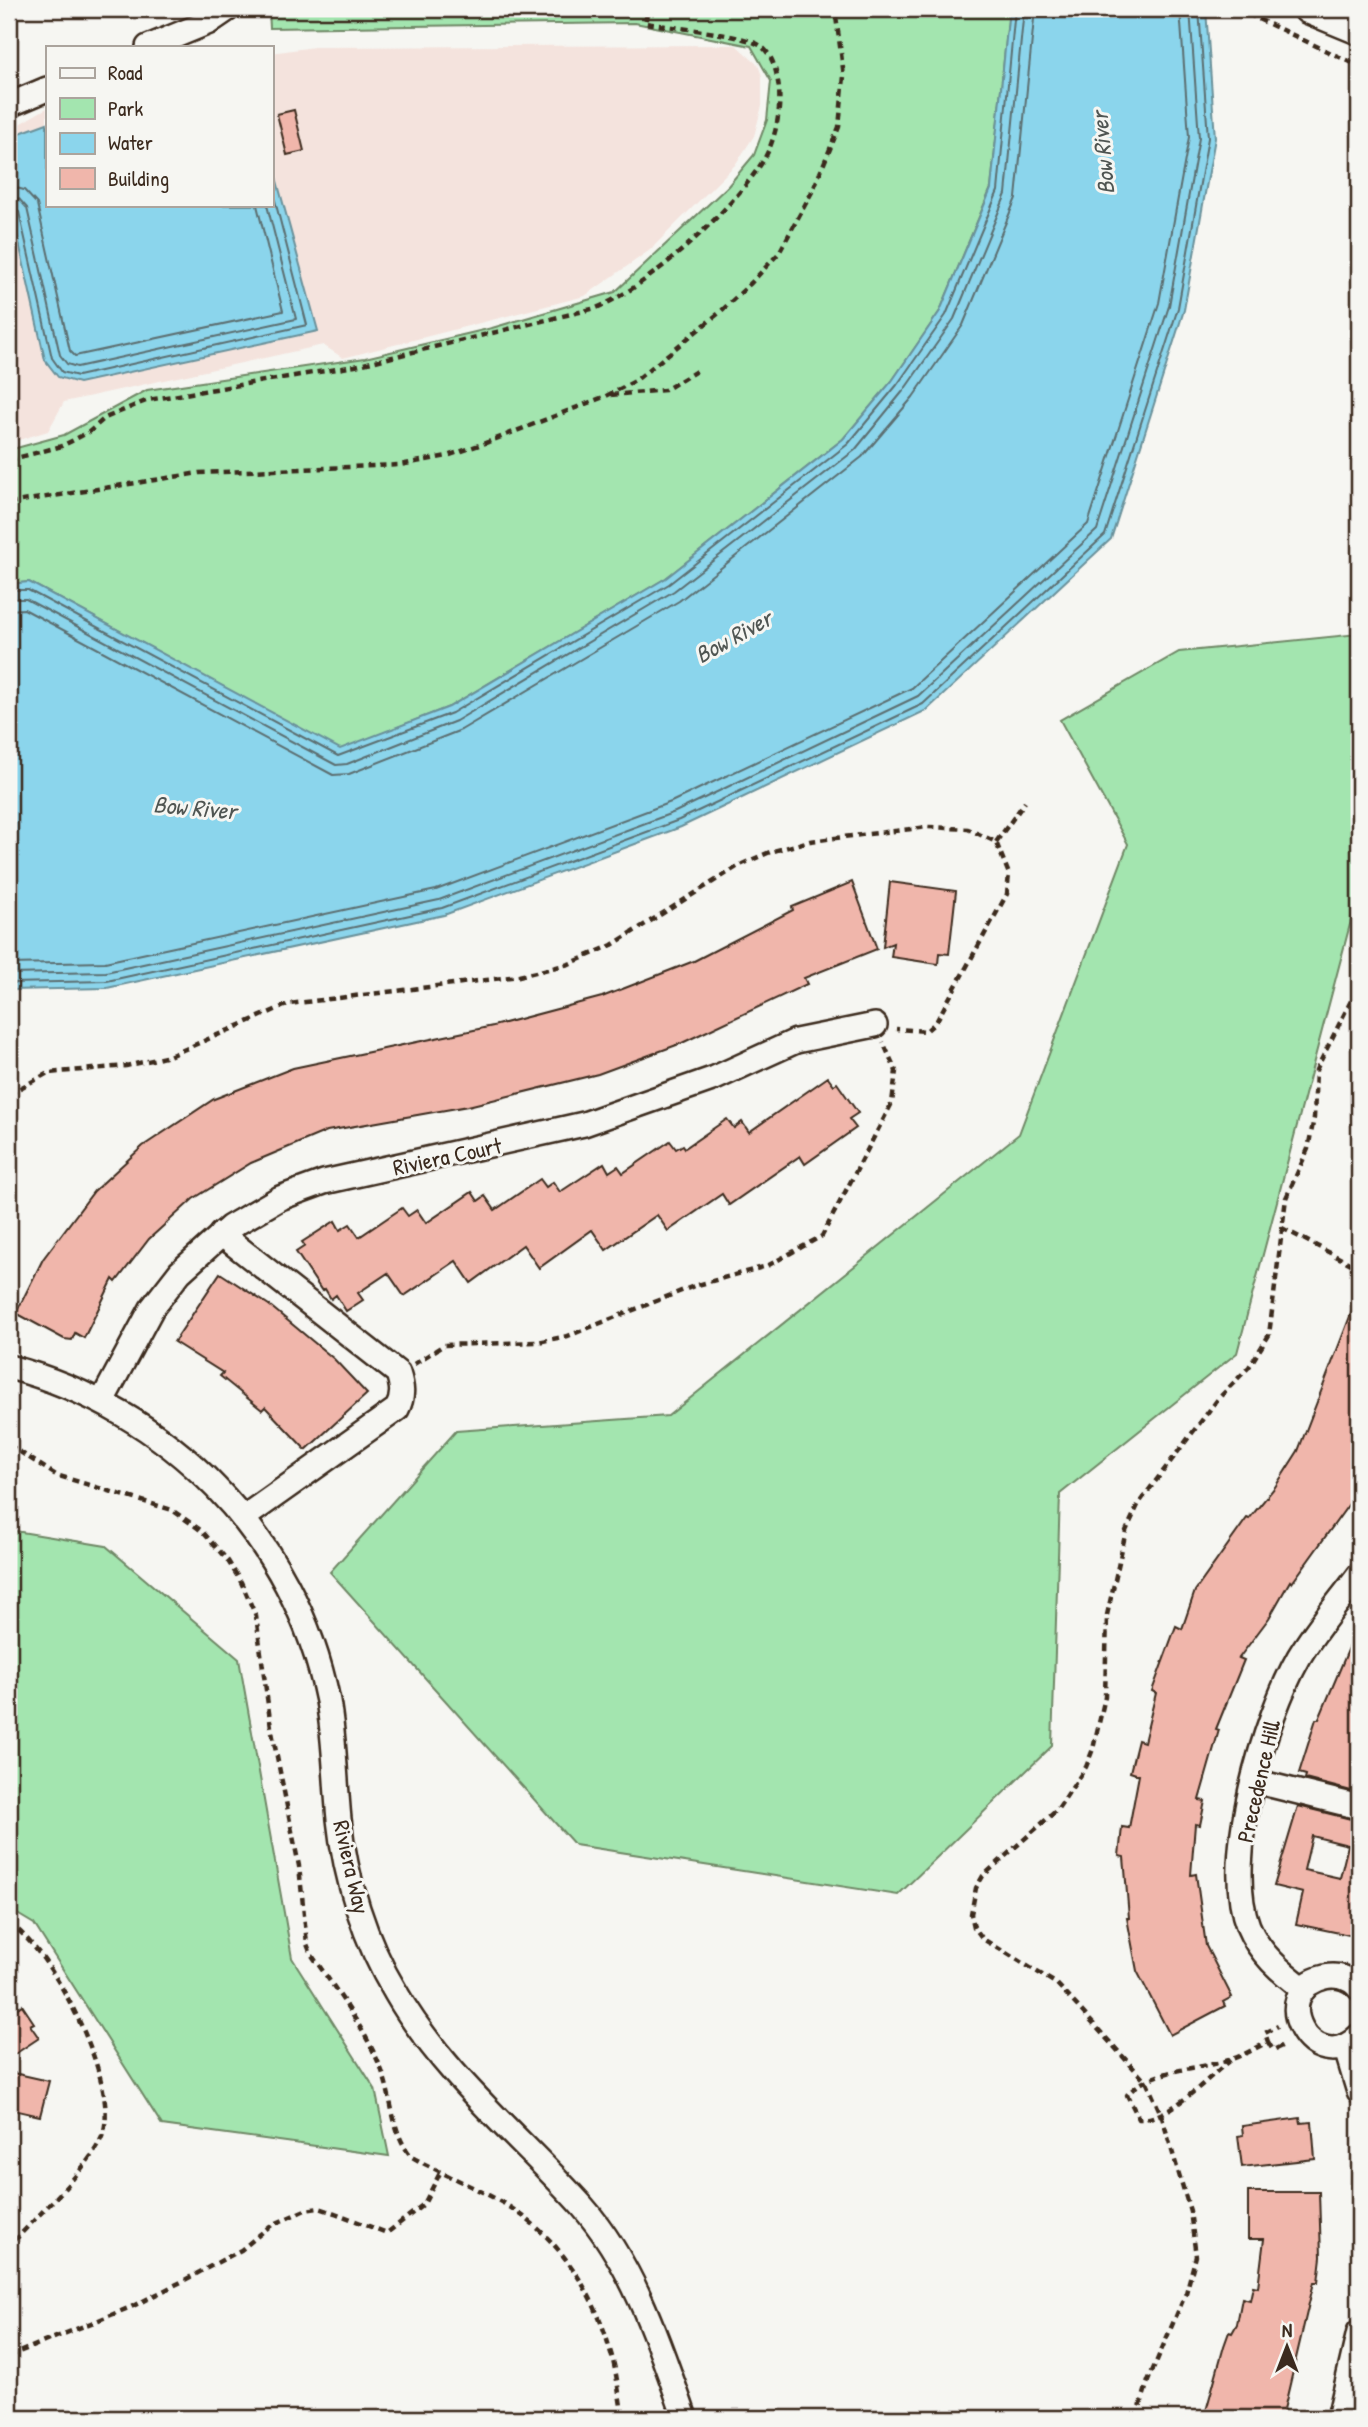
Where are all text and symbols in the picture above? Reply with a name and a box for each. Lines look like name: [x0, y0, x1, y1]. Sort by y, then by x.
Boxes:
legend: [46, 46, 273, 206]
text: Road: [108, 58, 142, 87]
text: Park: [108, 94, 143, 123]
water label: Bow River: [1082, 107, 1122, 196]
text: Water: [108, 128, 153, 157]
text: Building: [108, 164, 169, 193]
water label: Bow River: [689, 601, 780, 670]
water label: Bow River: [152, 787, 241, 827]
street label: Riviera Court: [390, 1129, 505, 1183]
street label: Precedence Hill: [1229, 1716, 1287, 1845]
street label: Riviera Way: [326, 1817, 378, 1917]
north arrow: [1252, 2312, 1322, 2382]
text: N: [1282, 2317, 1292, 2343]

